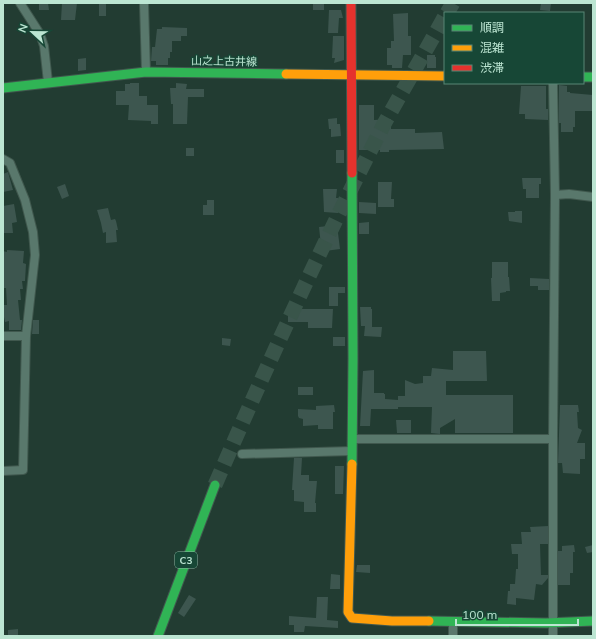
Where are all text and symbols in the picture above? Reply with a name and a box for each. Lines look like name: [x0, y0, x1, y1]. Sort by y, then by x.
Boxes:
north arrow: [12, 12, 52, 52]
legend: [444, 12, 584, 84]
text: 順調: [480, 20, 504, 35]
text: N: [15, 22, 31, 35]
text: 混雑: [480, 40, 504, 55]
street label: 山之上古井線: [191, 53, 257, 69]
text: 渋滞: [480, 60, 504, 75]
road number: C3: [175, 552, 197, 568]
scale bar: [456, 601, 578, 627]
text: 100 m: [462, 607, 497, 622]

